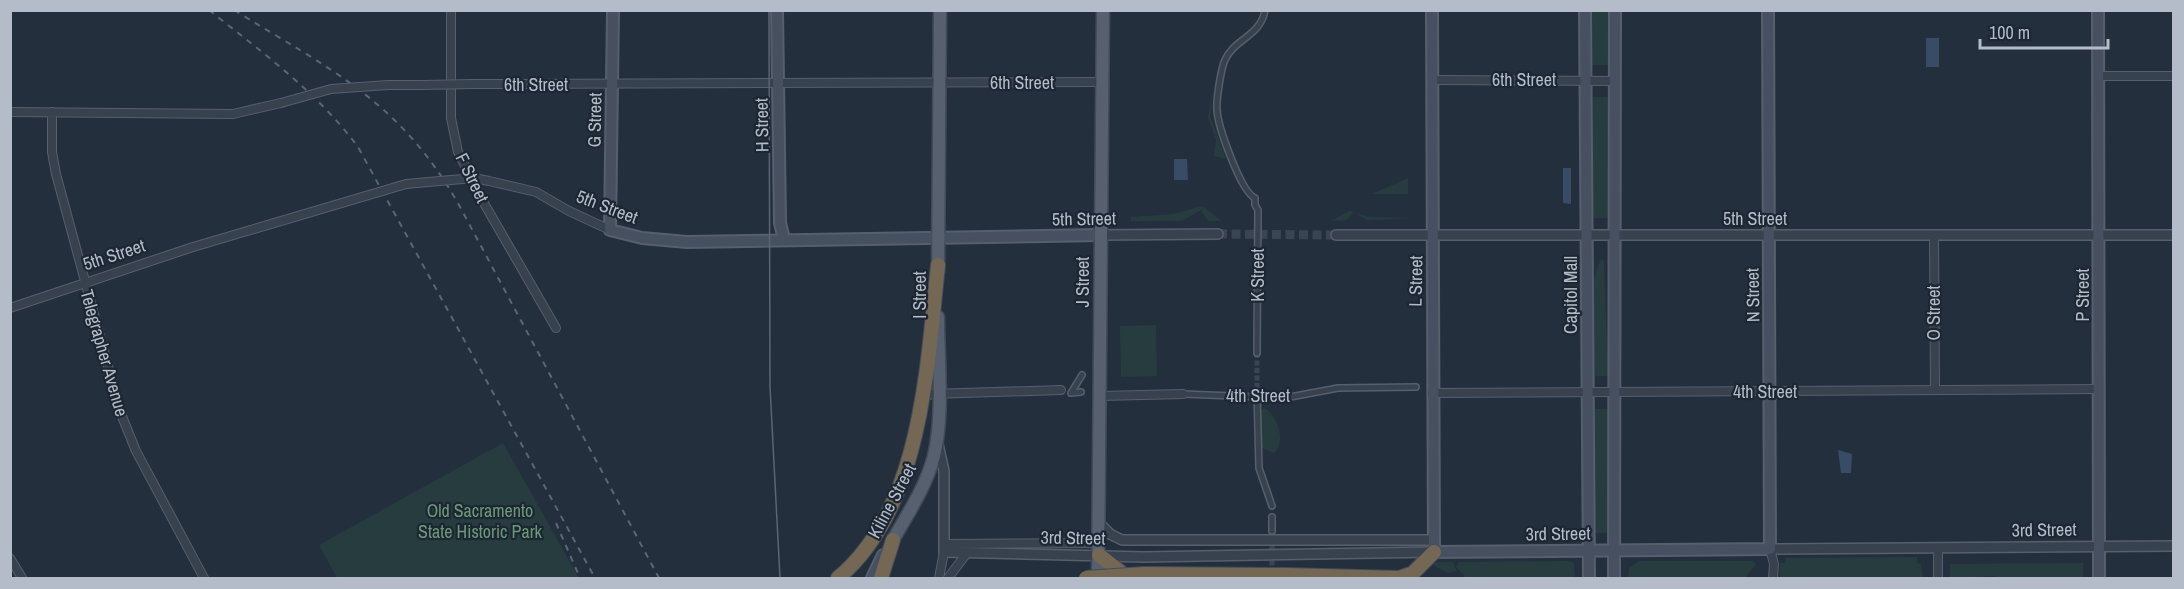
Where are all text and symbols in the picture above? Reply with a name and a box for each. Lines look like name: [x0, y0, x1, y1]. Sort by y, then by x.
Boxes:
scale bar: [1980, 12, 2108, 50]
text: 100 m: [1989, 20, 2030, 45]
street label: 6th Street: [1492, 67, 1556, 92]
street label: 6th Street: [990, 70, 1054, 95]
street label: 6th Street: [504, 72, 568, 97]
street label: G Street: [582, 92, 607, 148]
street label: H Street: [749, 98, 774, 152]
street label: F Street: [450, 149, 495, 207]
street label: 5th Street: [573, 183, 642, 230]
street label: 5th Street: [1052, 205, 1116, 232]
street label: 5th Street: [1723, 206, 1787, 231]
street label: 5th Street: [80, 233, 148, 276]
street label: K Street: [1245, 248, 1270, 302]
street label: L Street: [1403, 255, 1428, 307]
street label: Capitol Mall: [1558, 256, 1583, 334]
street label: J Street: [1070, 257, 1095, 307]
street label: N Street: [1740, 268, 1765, 322]
street label: P Street: [2070, 268, 2095, 322]
street label: I Street: [907, 271, 932, 319]
street label: Telegrapher Avenue: [74, 286, 135, 419]
street label: O Street: [1921, 286, 1946, 340]
street label: 4th Street: [1733, 379, 1797, 404]
street label: 4th Street: [1226, 383, 1290, 408]
street label: Kiline Street: [861, 459, 922, 542]
park label: Old Sacramento State Historic Park: [418, 498, 543, 544]
street label: 3rd Street: [2011, 516, 2077, 543]
street label: 3rd Street: [1525, 520, 1591, 547]
street label: 3rd Street: [1040, 524, 1106, 551]

